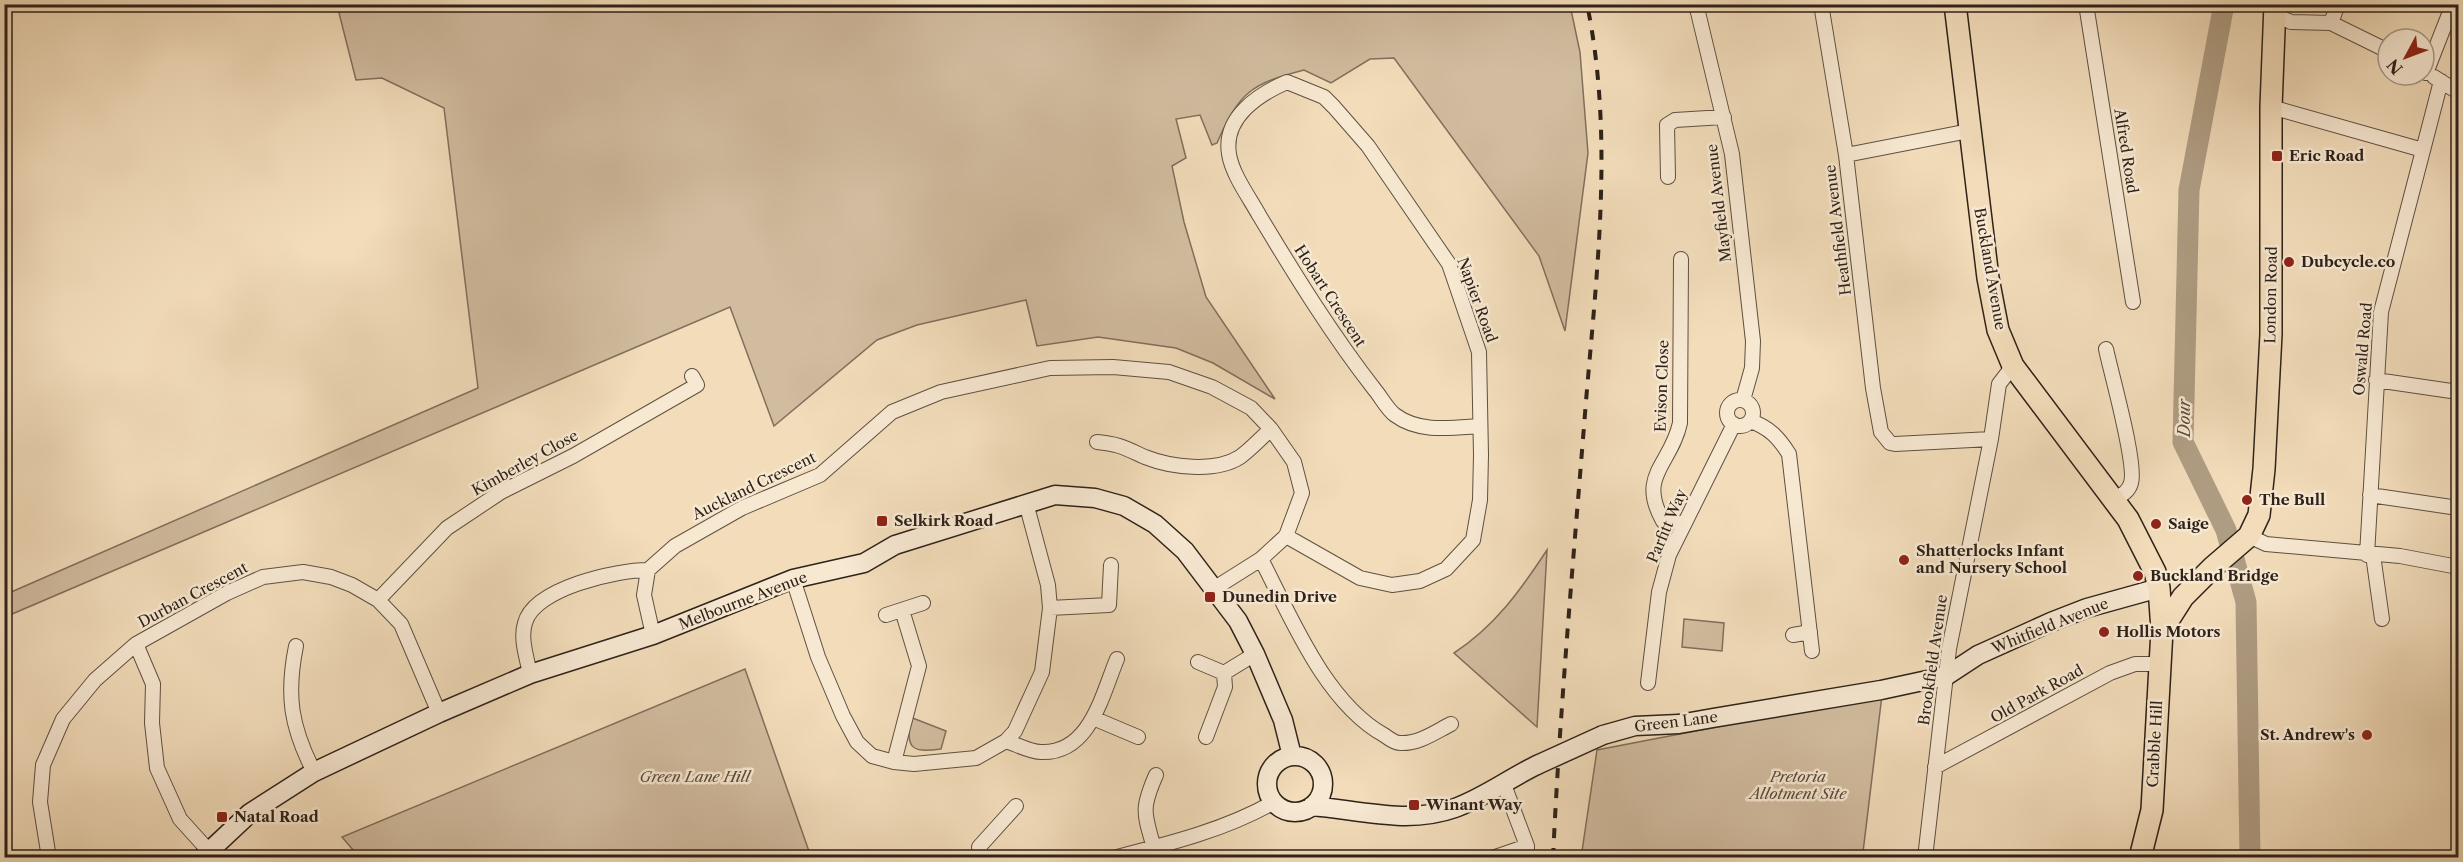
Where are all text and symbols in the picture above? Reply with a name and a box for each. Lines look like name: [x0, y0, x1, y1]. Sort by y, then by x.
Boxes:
north arrow: [2376, 27, 2436, 87]
text: N: [2383, 55, 2407, 79]
street label: Alfred Road: [2110, 106, 2143, 195]
street label: Mayfield Avenue: [1702, 143, 1735, 263]
place label: Eric Road: [2289, 146, 2364, 165]
marker: Eric Road: [2270, 149, 2284, 163]
street label: Heathfield Avenue: [1820, 164, 1855, 297]
street label: Buckland Avenue: [1970, 206, 2011, 332]
street label: Hobart Crescent: [1290, 241, 1371, 351]
street label: London Road: [2260, 246, 2281, 344]
place label: Dubcycle.co: [2301, 252, 2395, 271]
street label: Napier Road: [1453, 255, 1502, 345]
marker: Dubcycle.co: [2282, 255, 2296, 269]
street label: Oswald Road: [2349, 302, 2376, 396]
street label: Evison Close: [1650, 340, 1673, 432]
water label: Dour: [2174, 398, 2194, 439]
street label: Kimberley Close: [468, 426, 581, 500]
street label: Auckland Crescent: [688, 447, 819, 524]
street label: Parfitt Way: [1642, 485, 1691, 566]
place label: The Bull: [2259, 490, 2325, 509]
marker: The Bull: [2240, 493, 2254, 507]
place label: Selkirk Road: [894, 511, 993, 530]
marker: Selkirk Road: [875, 514, 889, 528]
place label: Saige: [2168, 514, 2209, 533]
marker: Saige: [2149, 517, 2163, 531]
place label: Shatterlocks Infant and Nursery School: [1916, 541, 2067, 577]
marker: Shatterlocks Infant and Nursery School: [1897, 553, 1911, 567]
street label: Durban Crescent: [135, 557, 252, 632]
place label: Buckland Bridge: [2150, 566, 2279, 585]
street label: Melbourne Avenue: [676, 567, 810, 634]
marker: Buckland Bridge: [2131, 569, 2145, 583]
place label: Dunedin Drive: [1222, 587, 1337, 606]
marker: Dunedin Drive: [1203, 590, 1217, 604]
street label: Brookfield Avenue: [1914, 593, 1951, 726]
street label: Whitfield Avenue: [1988, 593, 2111, 658]
place label: Hollis Motors: [2116, 622, 2221, 641]
marker: Hollis Motors: [2097, 625, 2111, 639]
street label: Old Park Road: [1987, 660, 2087, 727]
street label: Crabble Hill: [2143, 699, 2166, 788]
street label: Green Lane: [1633, 707, 1719, 736]
place label: St. Andrew's: [2260, 725, 2355, 744]
marker: St. Andrew's: [2360, 728, 2374, 742]
park label: Green Lane Hill: [640, 767, 753, 786]
park label: Pretoria Allotment Site: [1748, 767, 1847, 803]
place label: Winant Way: [1425, 795, 1523, 814]
marker: Winant Way: [1407, 798, 1421, 812]
place label: Natal Road: [234, 807, 319, 826]
marker: Natal Road: [215, 810, 229, 824]

